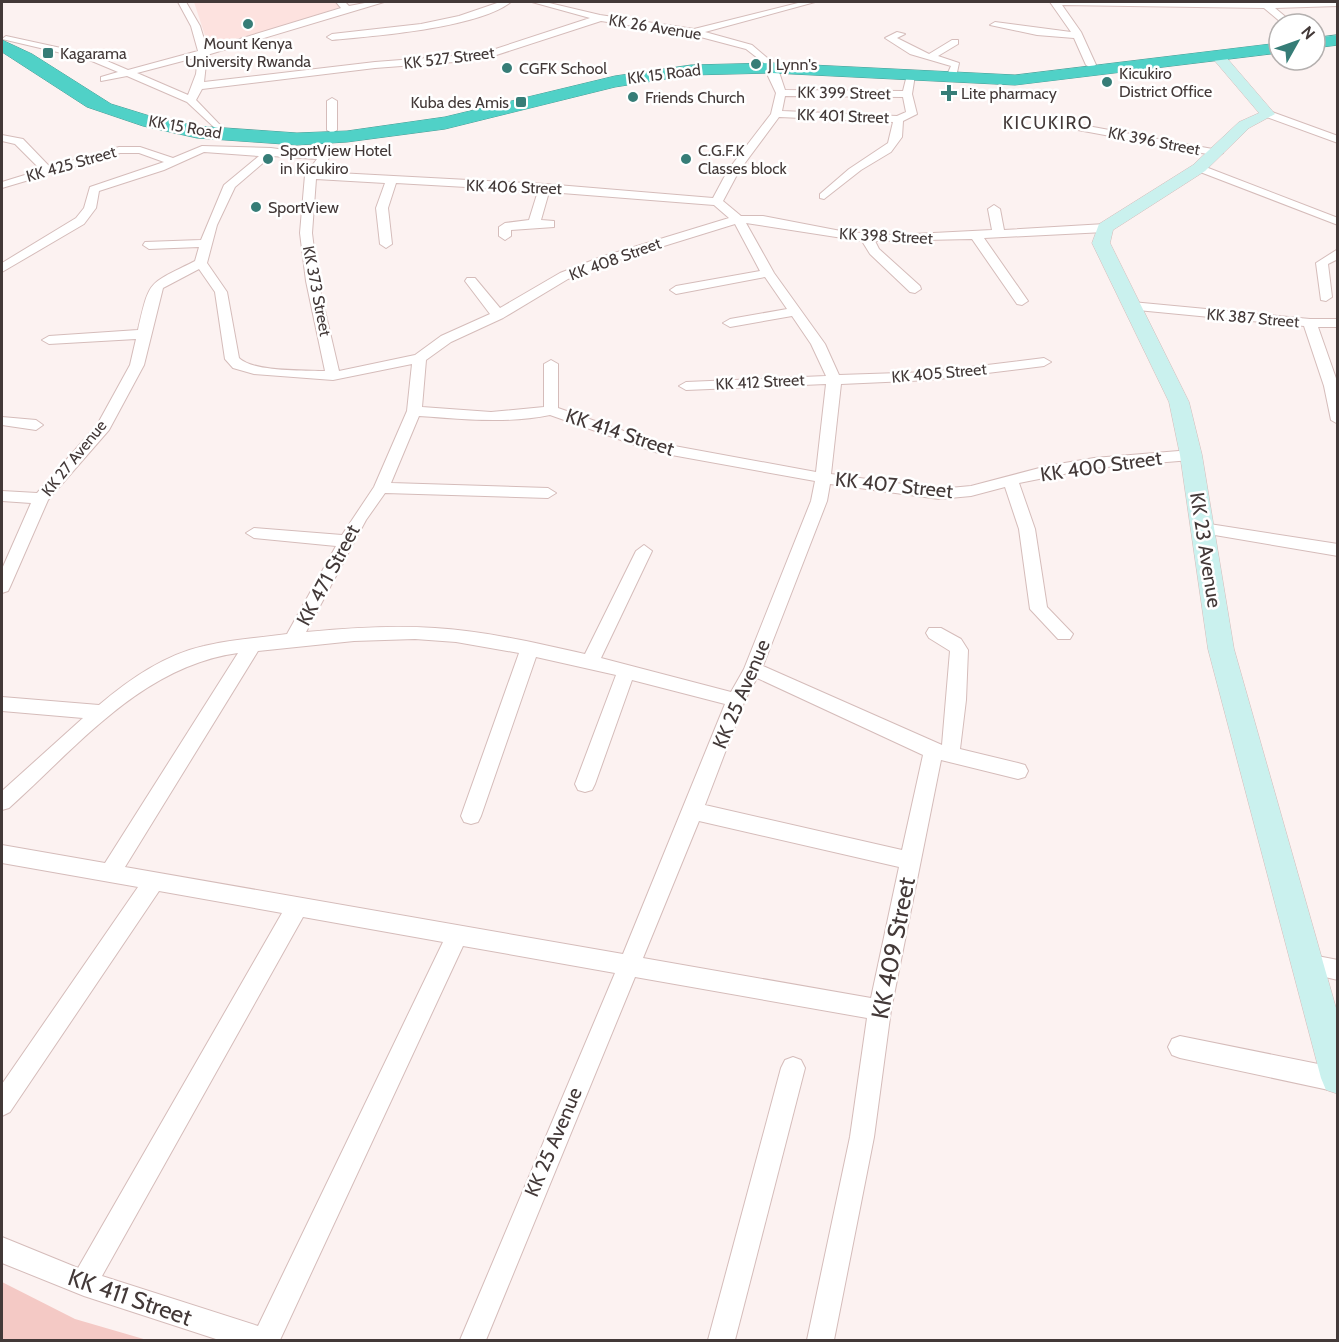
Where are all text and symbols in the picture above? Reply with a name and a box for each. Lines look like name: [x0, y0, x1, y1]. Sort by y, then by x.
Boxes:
street label: KK 26 Avenue: [607, 10, 703, 44]
north arrow: [1267, 12, 1327, 72]
marker: Mount Kenya University Rwanda: [241, 17, 255, 31]
text: N: [1297, 22, 1319, 43]
place label: Mount Kenya University Rwanda: [185, 34, 311, 71]
street label: KK 527 Street: [402, 43, 496, 73]
place label: Kagarama: [60, 44, 127, 63]
marker: Kagarama: [41, 46, 55, 60]
place label: J Lynn's: [767, 55, 818, 74]
marker: J Lynn's: [749, 57, 763, 71]
place label: CGFK School: [519, 59, 607, 78]
street label: KK 15 Road: [626, 60, 702, 88]
marker: CGFK School: [500, 61, 514, 75]
place label: Kicukiro District Office: [1119, 64, 1212, 101]
marker: Kicukiro District Office: [1100, 75, 1114, 89]
street label: KK 399 Street: [797, 83, 891, 103]
place label: Lite pharmacy: [961, 84, 1057, 103]
marker: Lite pharmacy: [942, 86, 956, 100]
place label: Friends Church: [645, 88, 745, 107]
marker: Friends Church: [626, 90, 640, 104]
place label: Kuba des Amis: [411, 93, 509, 112]
marker: Kuba des Amis: [514, 95, 528, 109]
street label: KK 401 Street: [797, 105, 890, 127]
street label: KK 15 Road: [147, 111, 223, 143]
district label: KICUKIRO: [1003, 112, 1093, 134]
street label: KK 396 Street: [1106, 123, 1202, 159]
place label: SportView Hotel in Kicukiro: [280, 141, 392, 178]
place label: C.G.F.K Classes block: [698, 141, 788, 178]
street label: KK 425 Street: [24, 142, 119, 186]
marker: SportView Hotel in Kicukiro: [261, 152, 275, 166]
marker: C.G.F.K Classes block: [679, 152, 693, 166]
street label: KK 406 Street: [466, 176, 563, 198]
place label: SportView: [268, 198, 339, 217]
marker: SportView: [249, 200, 263, 214]
street label: KK 398 Street: [839, 224, 934, 248]
street label: KK 408 Street: [566, 233, 664, 284]
street label: KK 373 Street: [299, 244, 335, 338]
street label: KK 387 Street: [1206, 304, 1301, 332]
street label: KK 405 Street: [891, 359, 988, 387]
street label: KK 412 Street: [715, 370, 806, 394]
street label: KK 414 Street: [563, 403, 678, 461]
street label: KK 27 Avenue: [38, 416, 110, 500]
street label: KK 400 Street: [1039, 446, 1164, 486]
street label: KK 407 Street: [834, 467, 954, 503]
street label: KK 23 Avenue: [1185, 491, 1227, 609]
street label: KK 471 Street: [291, 520, 365, 630]
street label: KK 25 Avenue: [707, 636, 775, 752]
street label: KK 409 Street: [865, 875, 921, 1021]
street label: KK 25 Avenue: [519, 1084, 587, 1200]
street label: KK 411 Street: [64, 1262, 196, 1332]

